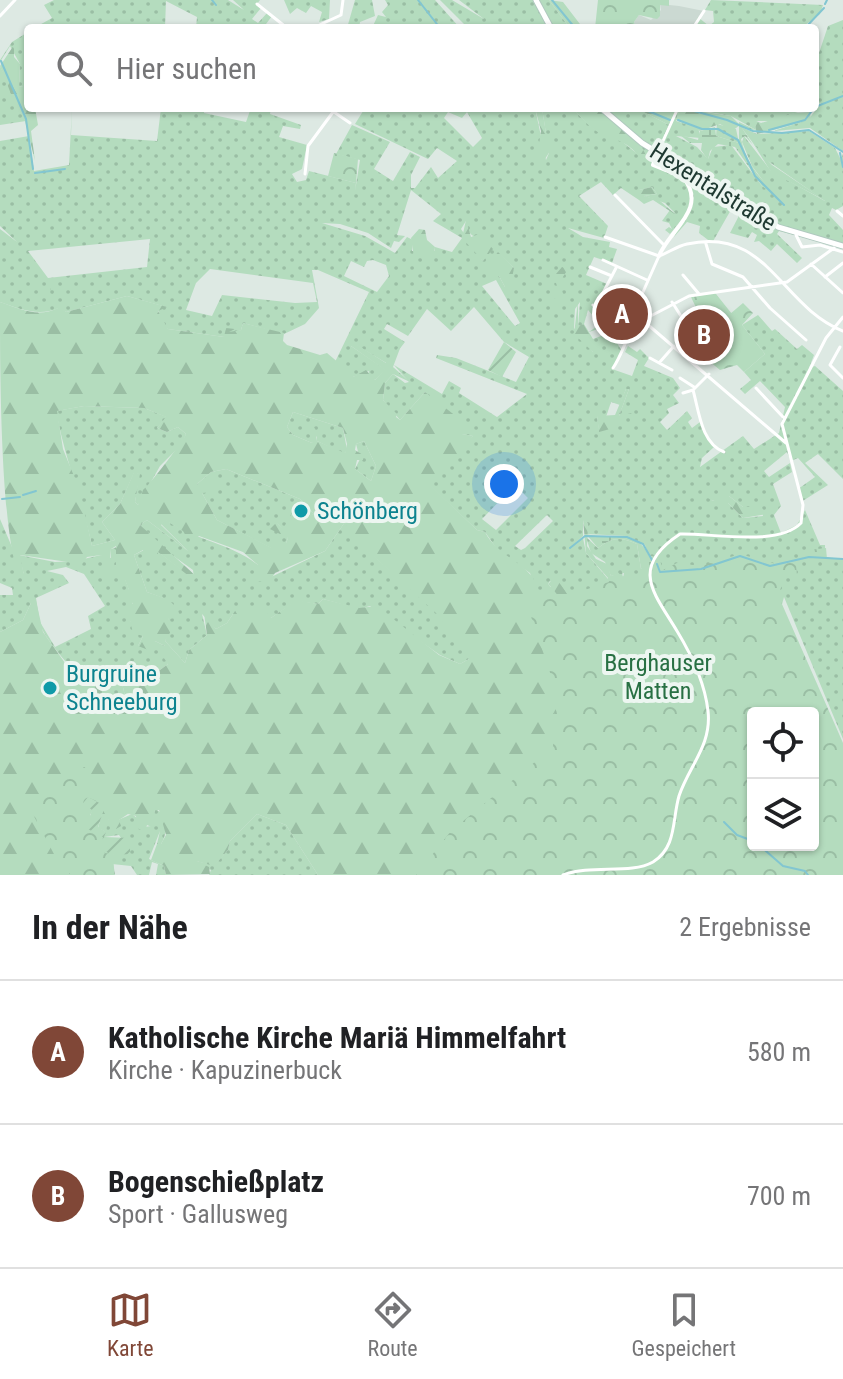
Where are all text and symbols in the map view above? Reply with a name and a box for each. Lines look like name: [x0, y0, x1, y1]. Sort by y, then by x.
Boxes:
search box: [24, 24, 819, 112]
icon: search: [52, 46, 96, 90]
text: Hier suchen: [116, 51, 257, 86]
street label: Hexentalstraße: [645, 137, 781, 237]
pin: A: [596, 284, 648, 344]
pin: B: [678, 305, 730, 365]
your location: [484, 464, 524, 504]
place label: Schönberg: [317, 497, 418, 525]
marker: Schönberg: [292, 502, 310, 520]
park label: Berghauser Matten: [604, 649, 712, 705]
place label: Burgruine Schneeburg: [66, 660, 178, 716]
marker: Burgruine Schneeburg: [41, 679, 59, 697]
map controls: [747, 707, 819, 851]
button: locate: [747, 707, 819, 779]
button: layers: [747, 779, 819, 851]
text: In der Nähe: [32, 907, 188, 947]
text: 2 Ergebnisse: [679, 912, 811, 942]
text: Katholische Kirche Mariä Himmelfahrt: [108, 1020, 566, 1055]
text: A: [50, 1037, 66, 1067]
text: 580 m: [747, 1037, 811, 1067]
text: Kirche · Kapuzinerbuck: [108, 1055, 342, 1085]
text: Bogenschießplatz: [108, 1164, 324, 1199]
text: B: [51, 1181, 65, 1211]
text: 700 m: [747, 1181, 811, 1211]
text: Sport · Gallusweg: [108, 1199, 288, 1229]
tab: Karte: [107, 1288, 154, 1361]
tab: Route: [367, 1288, 418, 1361]
tab: Gespeichert: [632, 1288, 736, 1361]

